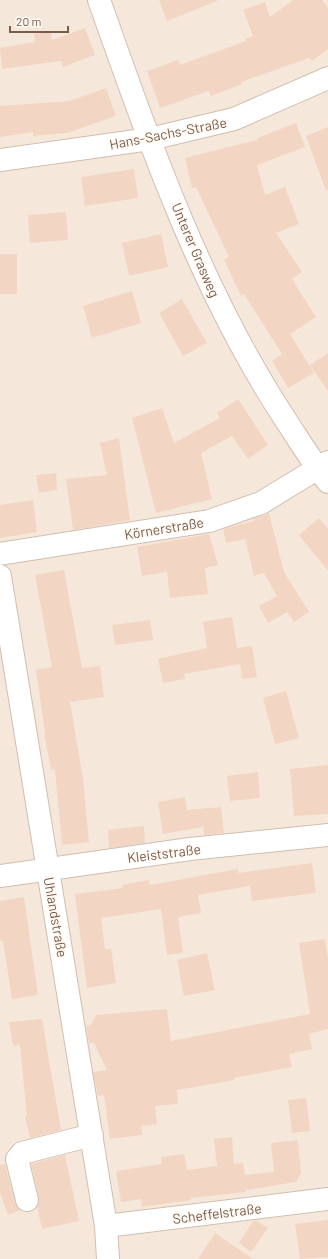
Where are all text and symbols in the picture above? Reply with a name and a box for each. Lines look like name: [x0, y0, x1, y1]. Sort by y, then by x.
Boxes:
scale bar: [10, 8, 68, 34]
text: 20 m: [16, 14, 42, 28]
street label: Hans-Sachs-Straße: [108, 113, 228, 153]
street label: Unterer Grasweg: [168, 200, 224, 300]
street label: Körnerstraße: [123, 513, 205, 543]
street label: Kleiststraße: [126, 840, 202, 866]
street label: Uhlandstraße: [41, 875, 71, 959]
street label: Scheffelstraße: [172, 1199, 262, 1227]

